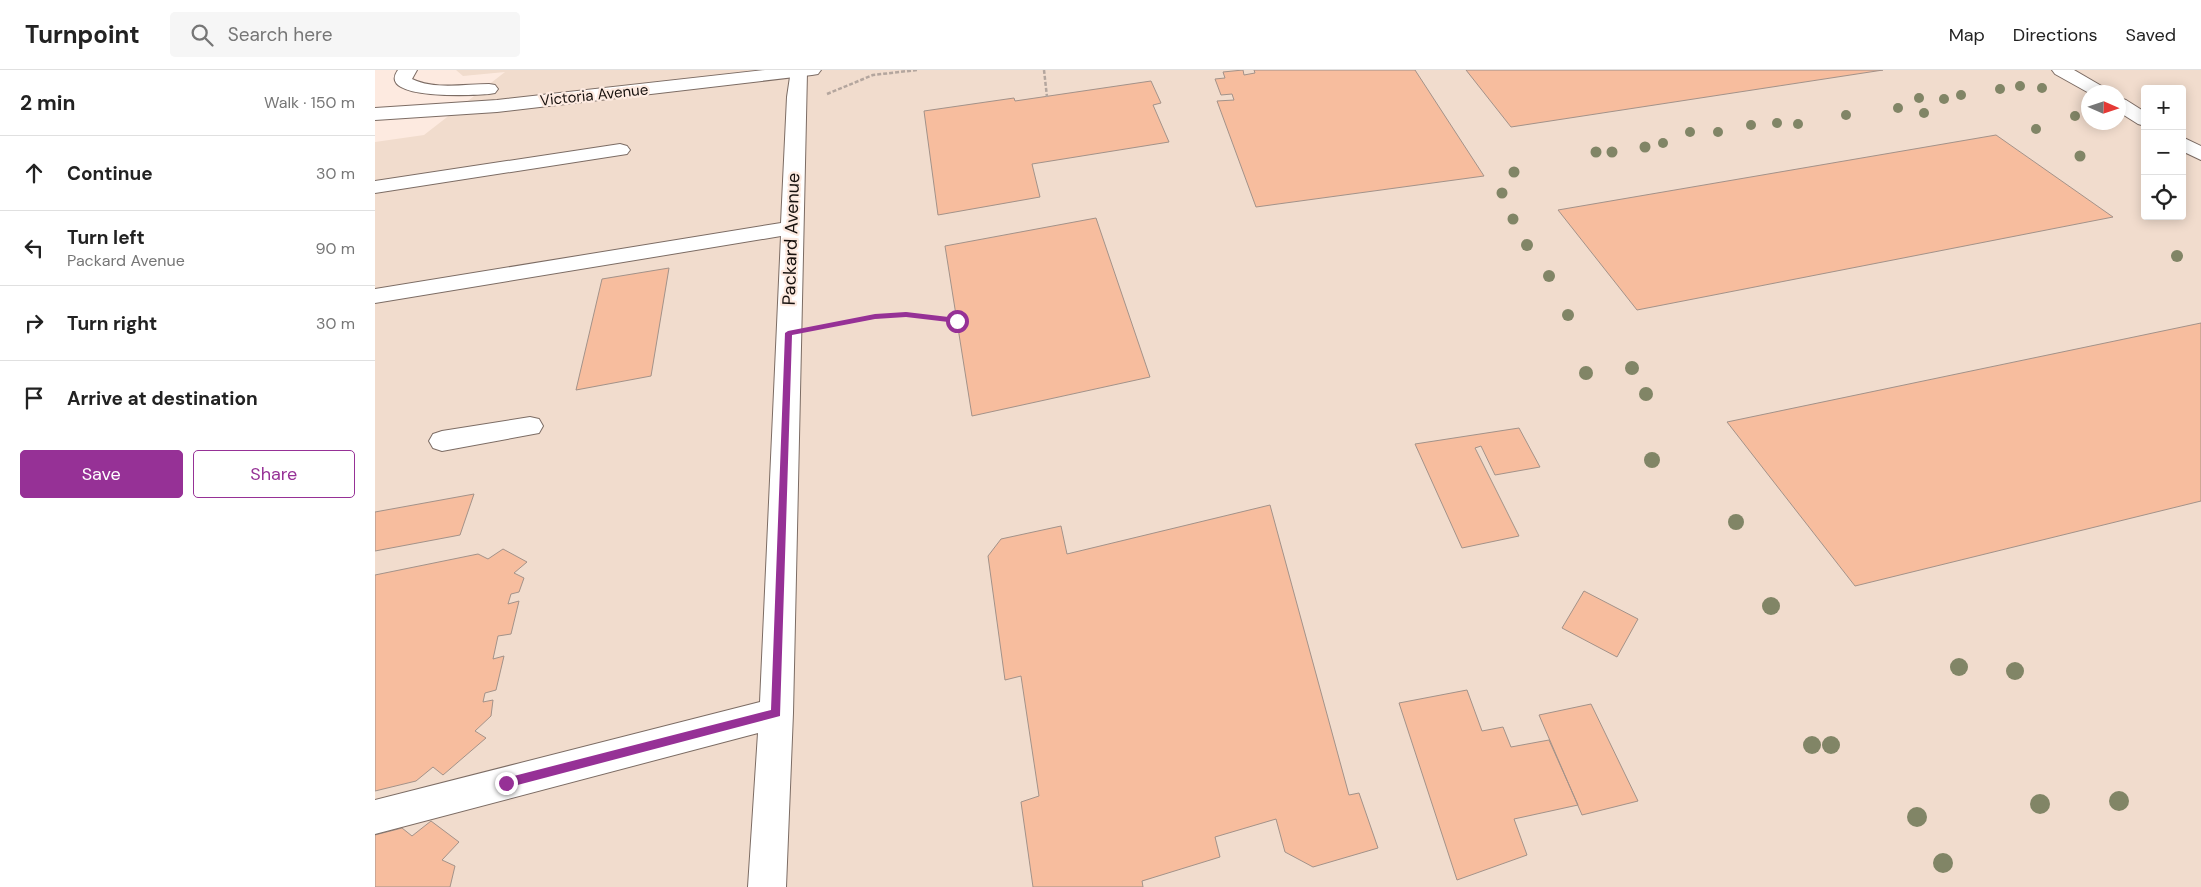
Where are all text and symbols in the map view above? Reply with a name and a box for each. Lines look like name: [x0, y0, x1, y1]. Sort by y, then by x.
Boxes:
search box: [170, 12, 520, 57]
text: Turnpoint: [25, 19, 140, 50]
icon: search: [188, 21, 216, 49]
text: Search here: [228, 22, 333, 47]
text: Map: [1949, 23, 1985, 47]
text: Directions: [2013, 23, 2098, 47]
text: Saved: [2126, 23, 2176, 47]
street label: Victoria Avenue: [539, 79, 649, 111]
north arrow: [2081, 85, 2126, 130]
map controls: [2141, 85, 2186, 220]
button: +: [2141, 85, 2186, 130]
text: 2 min: [20, 89, 76, 117]
text: Walk · 150 m: [264, 92, 355, 113]
button: −: [2141, 130, 2186, 175]
icon: ahead: [20, 159, 48, 187]
text: Continue: [67, 161, 153, 186]
text: 30 m: [316, 163, 355, 184]
street label: Packard Avenue: [777, 172, 805, 306]
button: locate: [2141, 175, 2186, 220]
text: Turn left: [67, 225, 145, 250]
icon: left: [20, 234, 48, 262]
text: 90 m: [315, 238, 355, 259]
text: Packard Avenue: [67, 250, 185, 271]
icon: right: [20, 309, 48, 337]
route start: [946, 310, 969, 333]
text: Turn right: [67, 311, 157, 336]
text: 30 m: [316, 313, 355, 334]
icon: arrive: [20, 384, 48, 412]
text: Arrive at destination: [67, 386, 258, 411]
button: Save: [20, 450, 183, 498]
button: Share: [193, 450, 355, 498]
route end: [495, 772, 518, 795]

